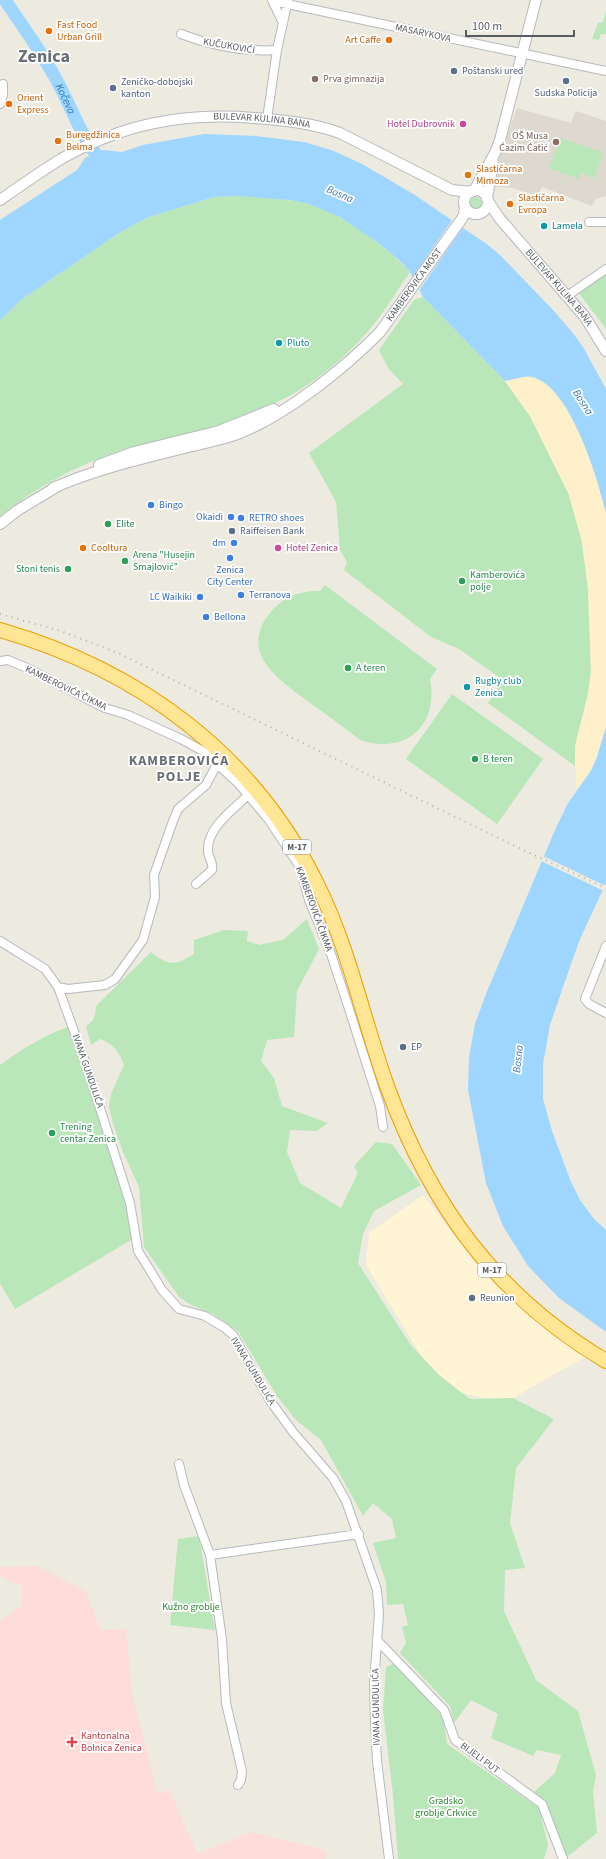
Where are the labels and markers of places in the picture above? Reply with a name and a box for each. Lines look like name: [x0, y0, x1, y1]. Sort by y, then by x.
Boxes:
place label: Fast Food Urban Grill: [57, 18, 102, 44]
marker: Fast Food Urban Grill: [44, 26, 54, 36]
place label: Art Caffe: [345, 33, 381, 47]
marker: Art Caffe: [384, 35, 394, 45]
place label: Poštanski ured: [462, 64, 523, 78]
marker: Poštanski ured: [449, 66, 459, 76]
place label: Prva gimnazija: [323, 72, 384, 86]
marker: Prva gimnazija: [310, 74, 320, 84]
place label: Zeničko-dobojski kanton: [121, 75, 193, 101]
marker: Sudska Policija: [561, 76, 571, 86]
marker: Zeničko-dobojski kanton: [108, 83, 118, 93]
place label: Sudska Policija: [535, 86, 597, 100]
place label: Orient Express: [17, 91, 49, 117]
marker: Orient Express: [4, 99, 14, 109]
place label: Hotel Dubrovnik: [387, 117, 455, 131]
marker: Hotel Dubrovnik: [458, 119, 468, 129]
place label: Buregdžinica Belma: [66, 128, 120, 154]
place label: OŠ Musa Ćazim Ćatić: [499, 129, 548, 155]
marker: Buregdžinica Belma: [53, 136, 63, 146]
marker: OŠ Musa Ćazim Ćatić: [551, 137, 561, 147]
place label: Slastičarna Mimoza: [476, 162, 522, 188]
marker: Slastičarna Mimoza: [463, 170, 473, 180]
place label: Slastičarna Evropa: [518, 191, 564, 217]
marker: Slastičarna Evropa: [505, 199, 515, 209]
place label: Lamela: [552, 219, 583, 233]
marker: Lamela: [539, 221, 549, 231]
place label: Pluto: [287, 336, 309, 350]
marker: Pluto: [274, 338, 284, 348]
place label: Bingo: [159, 498, 183, 512]
marker: Bingo: [146, 500, 156, 510]
place label: Okaidi: [196, 510, 223, 524]
place label: RETRO shoes: [249, 511, 304, 525]
marker: Okaidi: [226, 512, 236, 522]
marker: RETRO shoes: [236, 513, 246, 523]
place label: Elite: [116, 517, 135, 531]
marker: Elite: [103, 519, 113, 529]
place label: Raiffeisen Bank: [240, 524, 304, 538]
marker: Raiffeisen Bank: [227, 526, 237, 536]
place label: dm: [212, 536, 226, 550]
marker: dm: [229, 538, 239, 548]
place label: Cooltura: [91, 541, 127, 555]
place label: Hotel Zenica: [286, 541, 338, 555]
marker: Cooltura: [78, 543, 88, 553]
marker: Hotel Zenica: [273, 543, 283, 553]
place label: Arena "Husejin Smajlović": [133, 548, 195, 574]
marker: Zenica City Center: [225, 553, 235, 563]
marker: Arena "Husejin Smajlović": [120, 556, 130, 566]
place label: Stoni tenis: [16, 562, 60, 576]
place label: Zenica City Center: [207, 563, 254, 589]
marker: Stoni tenis: [63, 564, 73, 574]
place label: Kamberovića polje: [470, 568, 525, 594]
marker: Kamberovića polje: [457, 576, 467, 586]
place label: Terranova: [249, 588, 291, 602]
place label: LC Waikiki: [150, 590, 192, 604]
marker: Terranova: [236, 590, 246, 600]
marker: LC Waikiki: [195, 592, 205, 602]
place label: Bellona: [214, 610, 246, 624]
marker: Bellona: [201, 612, 211, 622]
place label: A teren: [356, 661, 385, 675]
marker: A teren: [343, 663, 353, 673]
place label: Rugby club Zenica: [475, 674, 522, 700]
marker: Rugby club Zenica: [462, 682, 472, 692]
place label: B teren: [483, 752, 513, 766]
marker: B teren: [470, 754, 480, 764]
place label: EP: [411, 1040, 422, 1054]
marker: EP: [398, 1042, 408, 1052]
place label: Trening centar Zenica: [60, 1120, 116, 1146]
marker: Trening centar Zenica: [47, 1128, 57, 1138]
place label: Reunion: [480, 1291, 515, 1305]
marker: Reunion: [467, 1293, 477, 1303]
place label: Kantonalna Bolnica Zenica: [81, 1729, 142, 1755]
marker: Kantonalna Bolnica Zenica: [66, 1736, 78, 1748]

